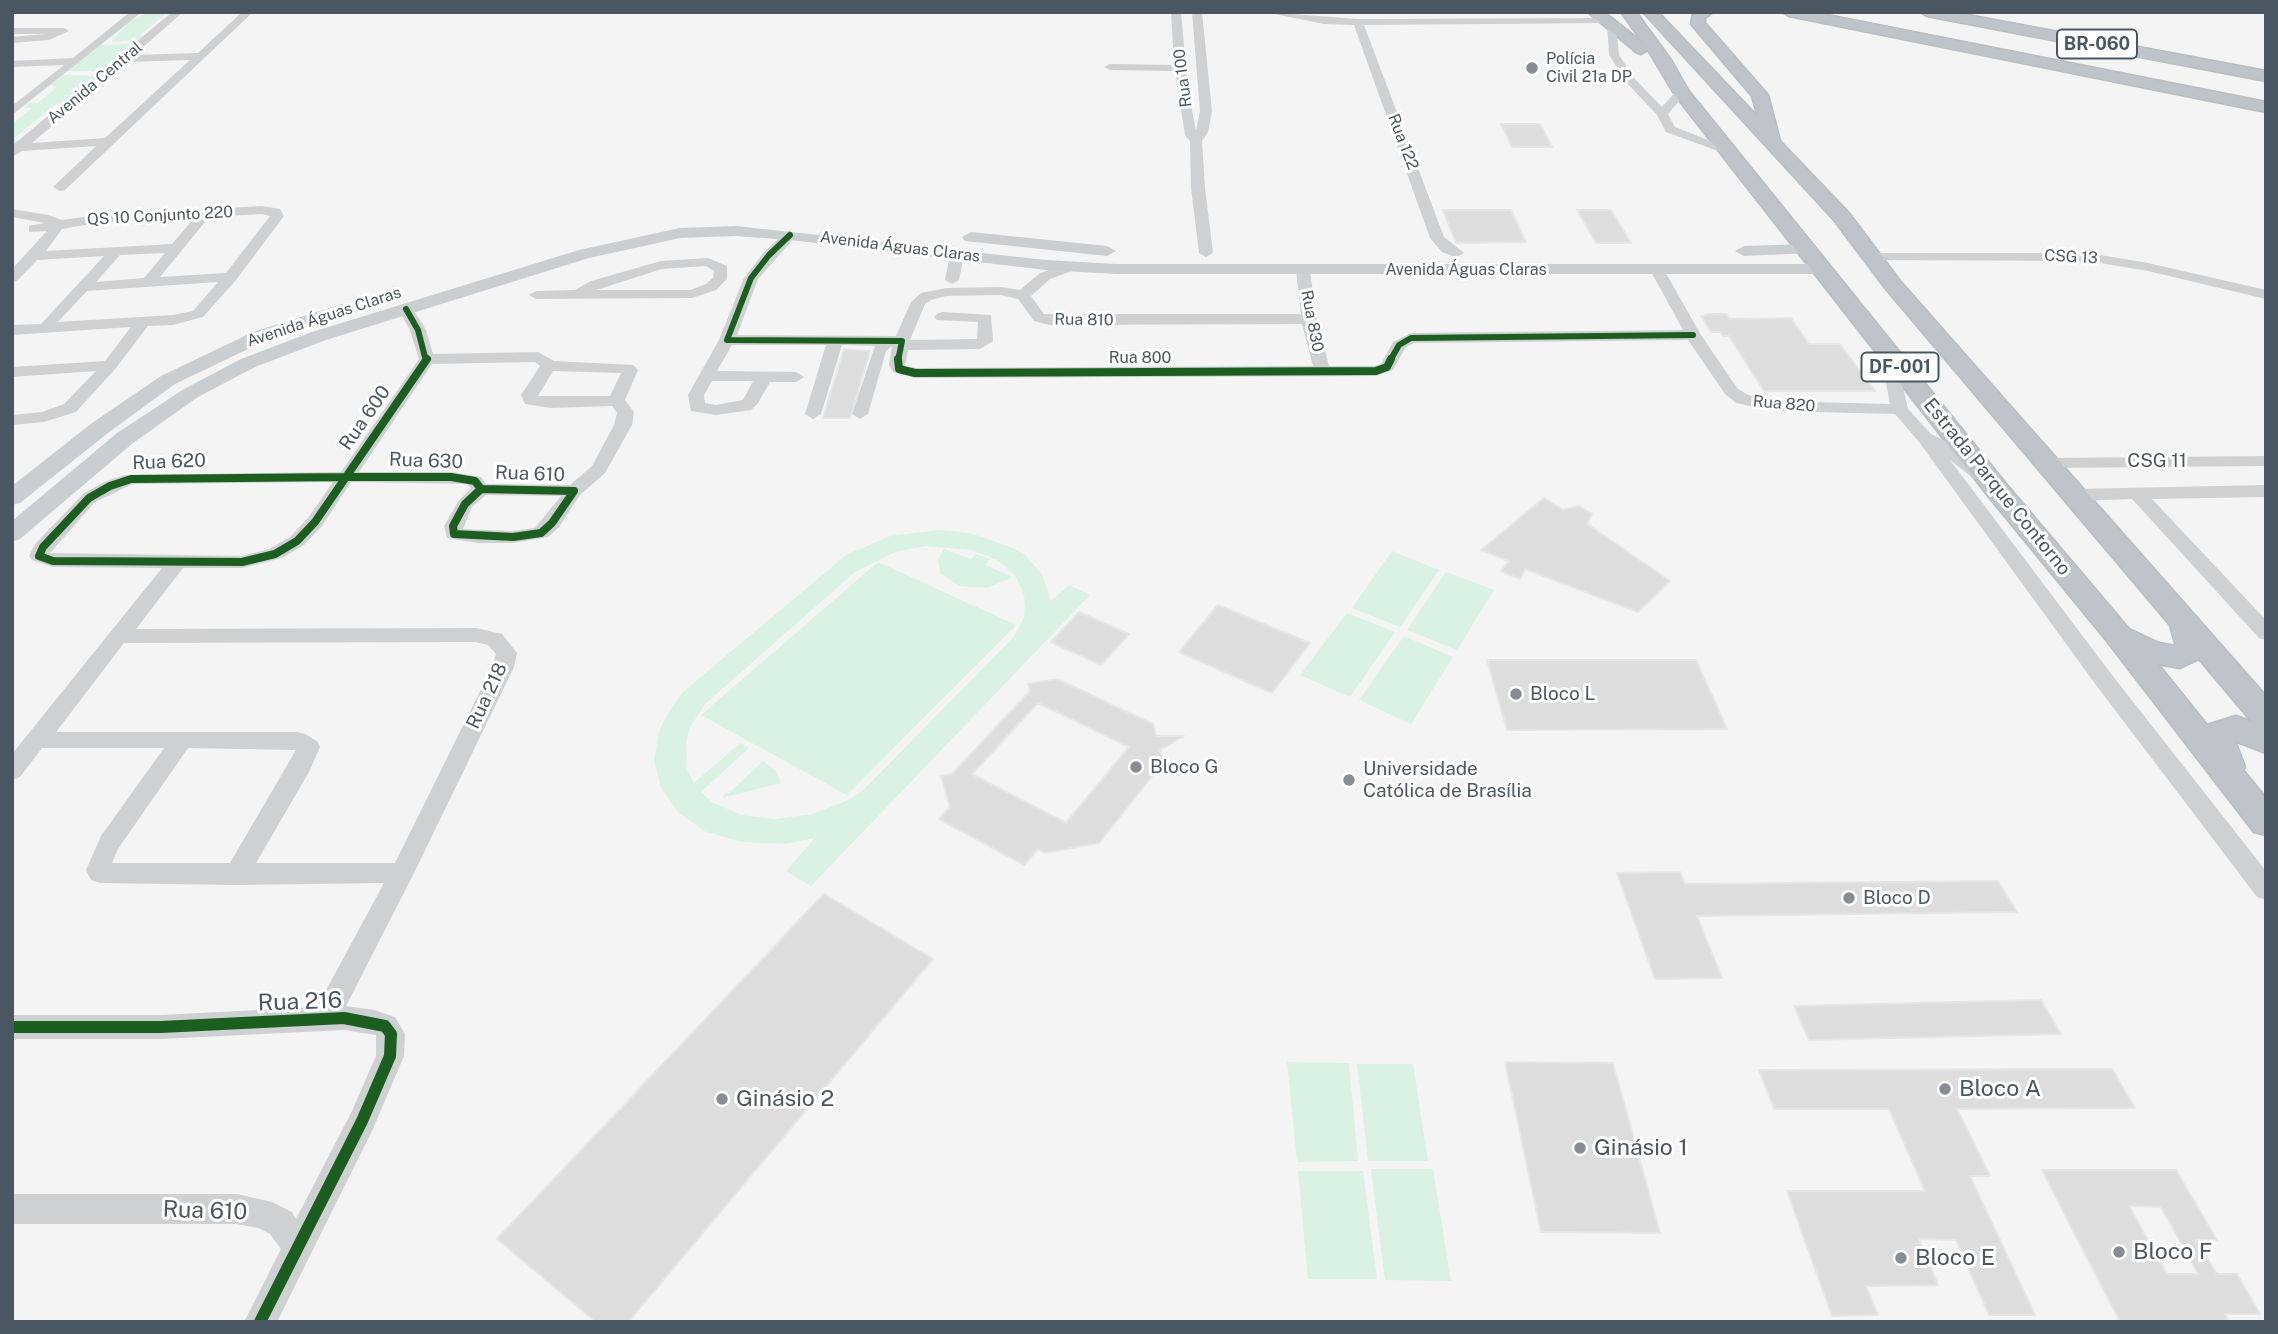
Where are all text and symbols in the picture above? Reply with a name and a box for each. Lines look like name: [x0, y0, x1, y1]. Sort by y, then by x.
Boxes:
road number: BR-060: [2057, 29, 2137, 58]
street label: Avenida Central: [44, 38, 146, 128]
street label: Rua 100: [1170, 48, 1196, 108]
place label: Polícia Civil 21a DP: [1546, 49, 1632, 87]
marker: Polícia Civil 21a DP: [1524, 60, 1540, 76]
street label: Rua 122: [1384, 111, 1422, 173]
street label: QS 10 Conjunto 220: [86, 203, 234, 229]
street label: Avenida Águas Claras: [819, 228, 981, 266]
street label: CSG 13: [2044, 246, 2098, 268]
street label: Avenida Águas Claras: [1385, 260, 1547, 280]
street label: Avenida Águas Claras: [244, 283, 404, 351]
street label: Rua 830: [1297, 288, 1327, 354]
street label: Rua 810: [1054, 310, 1114, 330]
street label: Rua 800: [1109, 348, 1171, 368]
road number: DF-001: [1862, 352, 1938, 382]
street label: Rua 600: [335, 381, 395, 455]
street label: Rua 820: [1752, 392, 1816, 416]
street label: Estrada Parque Contorno: [1919, 394, 2075, 580]
street label: Rua 630: [389, 448, 463, 474]
street label: Rua 620: [132, 449, 206, 475]
street label: CSG 11: [2127, 450, 2187, 472]
street label: Rua 610: [495, 461, 565, 487]
street label: Rua 218: [462, 659, 512, 733]
place label: Bloco L: [1530, 683, 1595, 705]
marker: Bloco L: [1508, 686, 1524, 702]
place label: Bloco G: [1150, 756, 1218, 778]
place label: Universidade Católica de Brasília: [1363, 758, 1532, 802]
marker: Bloco G: [1128, 759, 1144, 775]
marker: Universidade Católica de Brasília: [1341, 772, 1357, 788]
place label: Bloco D: [1863, 887, 1931, 909]
marker: Bloco D: [1841, 890, 1857, 906]
street label: Rua 216: [257, 987, 343, 1017]
place label: Bloco A: [1959, 1075, 2041, 1103]
marker: Bloco A: [1937, 1081, 1953, 1097]
place label: Ginásio 2: [736, 1085, 834, 1113]
marker: Ginásio 2: [714, 1091, 730, 1107]
place label: Ginásio 1: [1594, 1134, 1688, 1162]
marker: Ginásio 1: [1572, 1140, 1588, 1156]
street label: Rua 610: [162, 1196, 248, 1226]
place label: Bloco F: [2133, 1238, 2213, 1266]
place label: Bloco E: [1915, 1244, 1995, 1272]
marker: Bloco F: [2111, 1244, 2127, 1260]
marker: Bloco E: [1893, 1250, 1909, 1266]

